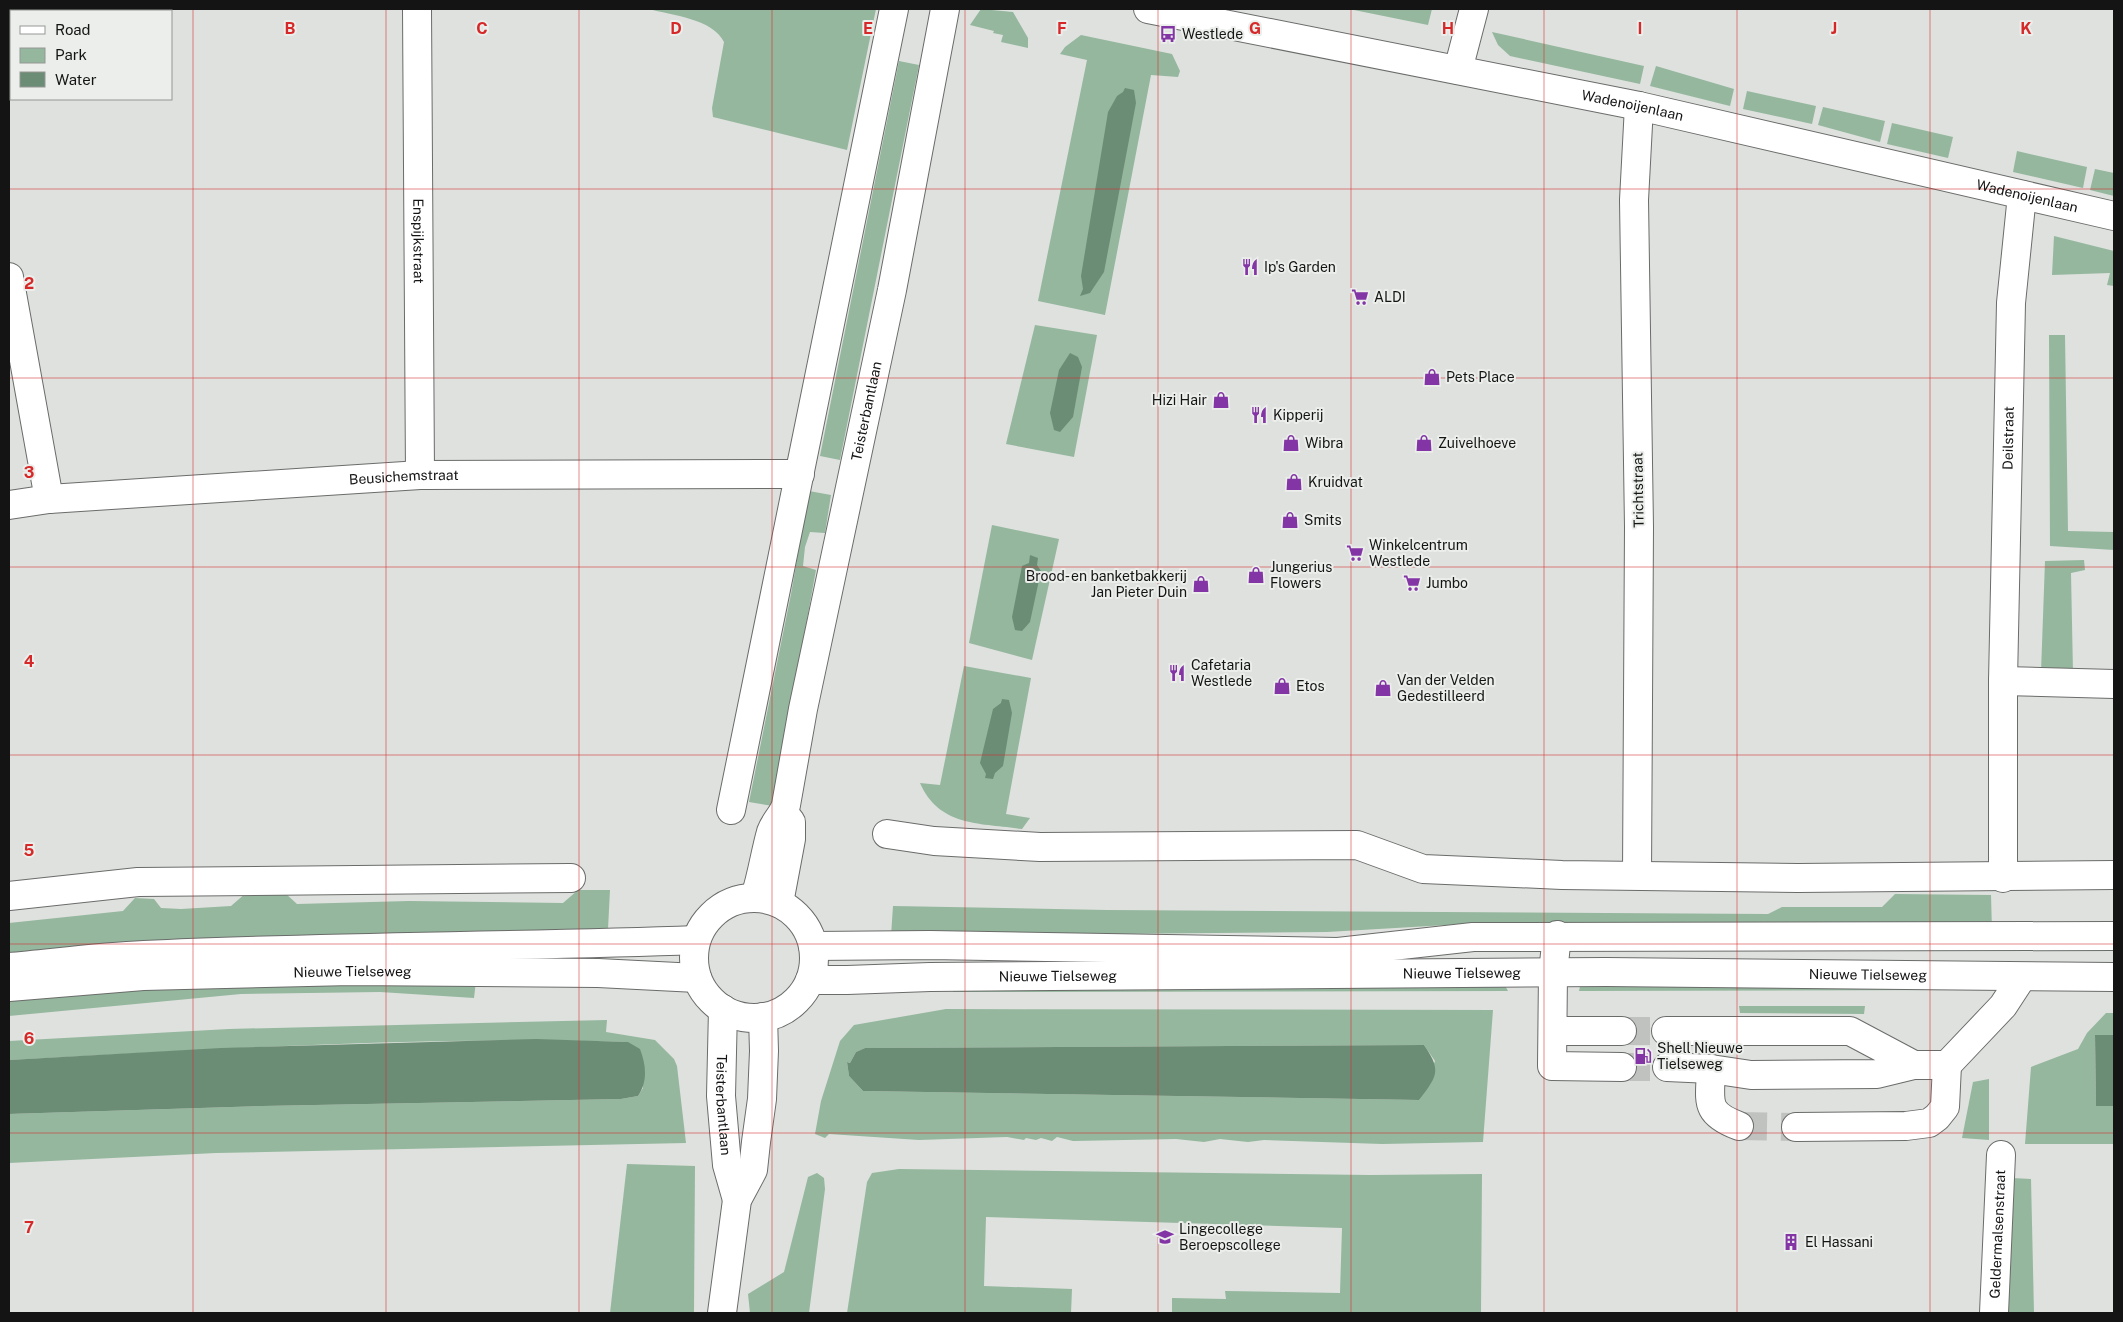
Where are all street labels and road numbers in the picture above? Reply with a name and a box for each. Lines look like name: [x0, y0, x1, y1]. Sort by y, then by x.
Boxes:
street label: Wadenoijenlaan: [1580, 87, 1685, 124]
street label: Wadenoijenlaan: [1975, 176, 2080, 215]
street label: Enspijkstraat: [410, 198, 427, 284]
street label: Teisterbantlaan: [848, 360, 885, 462]
street label: Deilstraat: [1999, 406, 2017, 470]
street label: Trichtstraat: [1629, 452, 1647, 528]
street label: Beusichemstraat: [348, 467, 459, 488]
street label: Nieuwe Tielseweg: [293, 963, 412, 980]
street label: Nieuwe Tielseweg: [1403, 965, 1521, 982]
street label: Nieuwe Tielseweg: [1809, 966, 1927, 983]
street label: Nieuwe Tielseweg: [999, 968, 1117, 984]
street label: Teisterbantlaan: [713, 1054, 734, 1156]
street label: Geldermalsenstraat: [1987, 1169, 2008, 1299]

